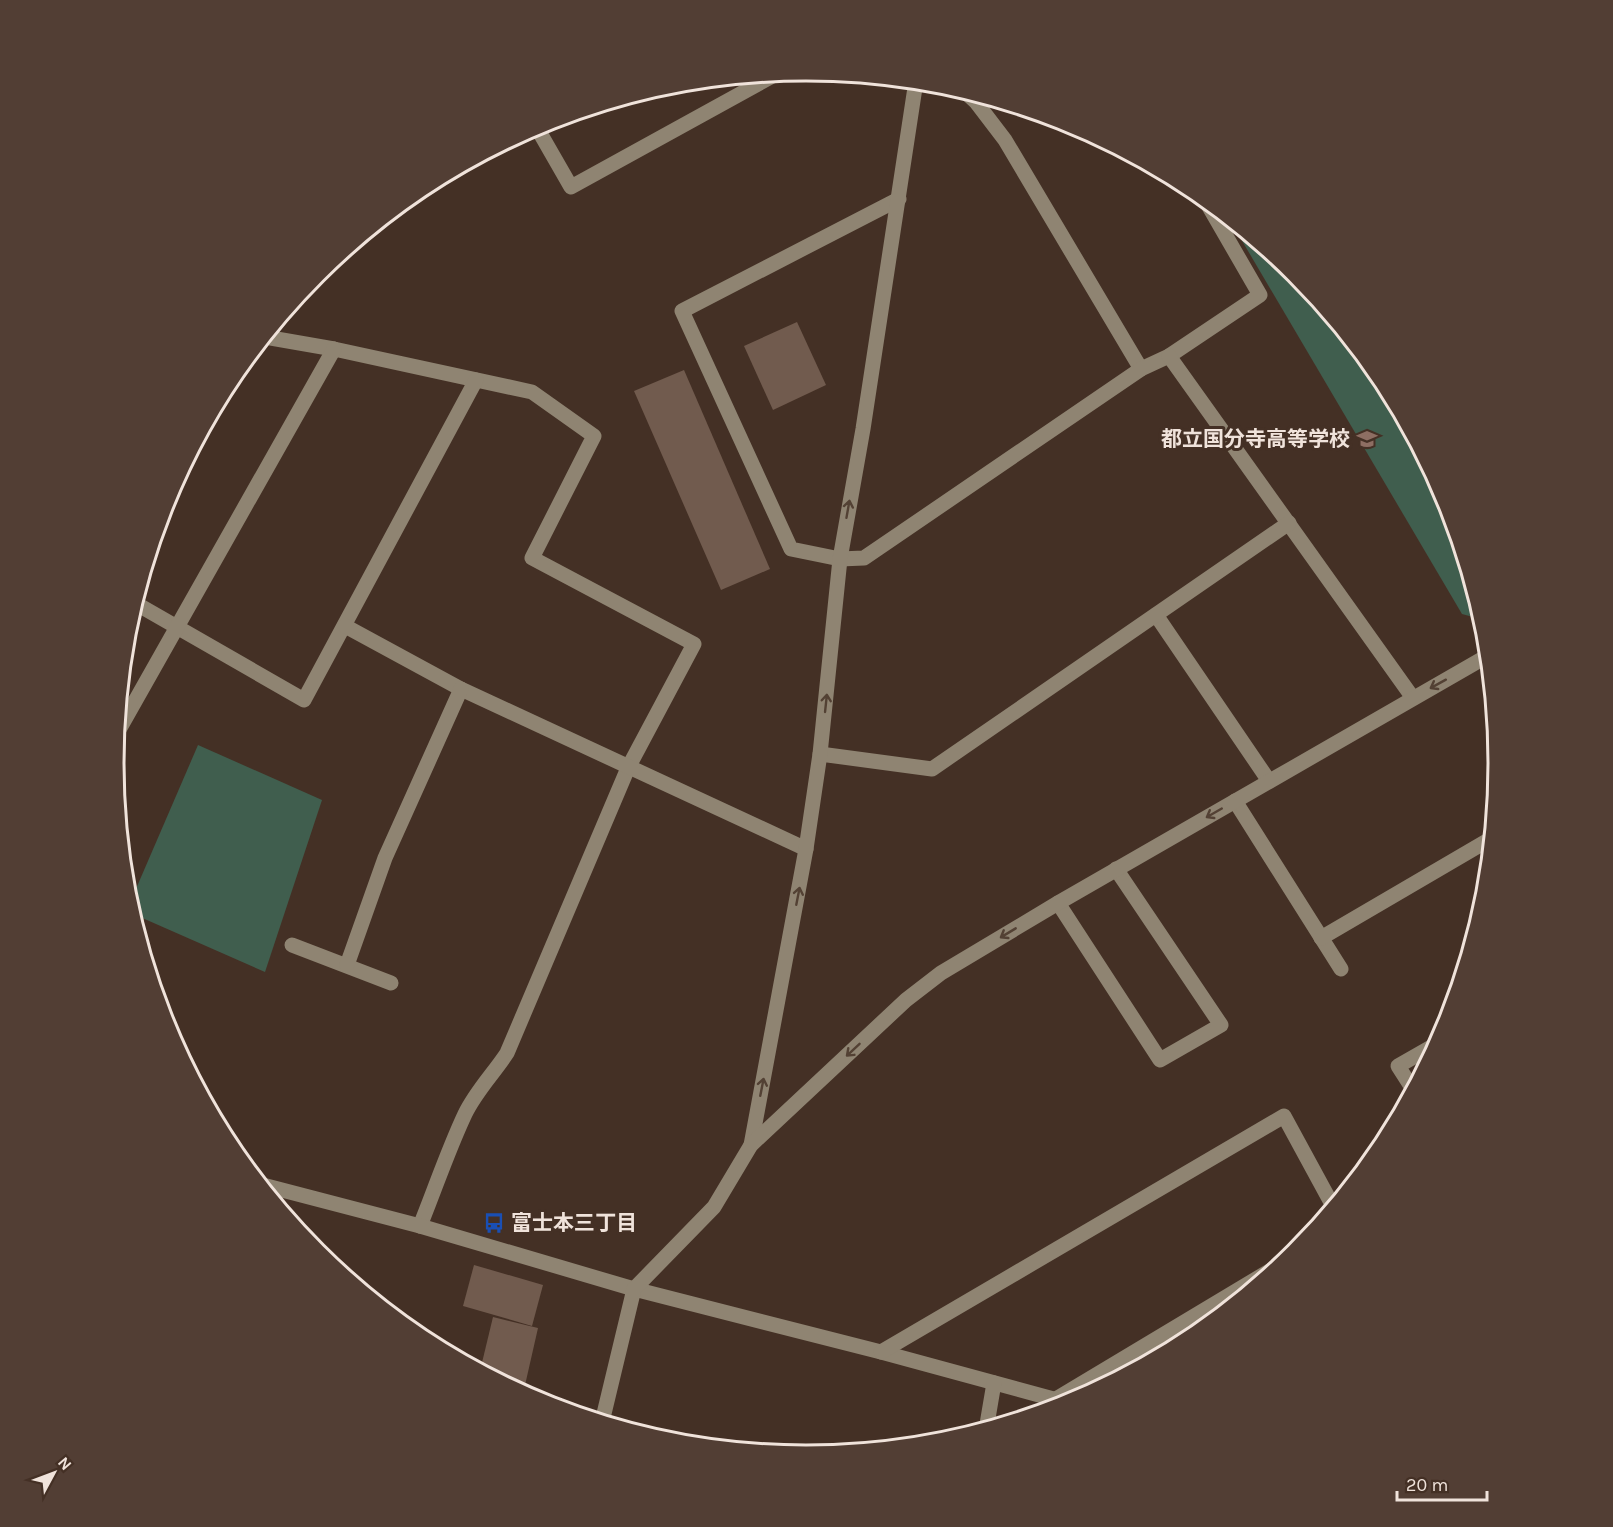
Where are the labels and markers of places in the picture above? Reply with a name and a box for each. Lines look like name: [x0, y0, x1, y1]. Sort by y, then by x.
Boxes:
place label: 都立国分寺高等学校: [1161, 427, 1350, 451]
school or university icon: 都立国分寺高等学校: [1355, 427, 1379, 451]
bus stop icon: 富士本三丁目: [482, 1211, 506, 1235]
place label: 富士本三丁目: [511, 1211, 637, 1235]

